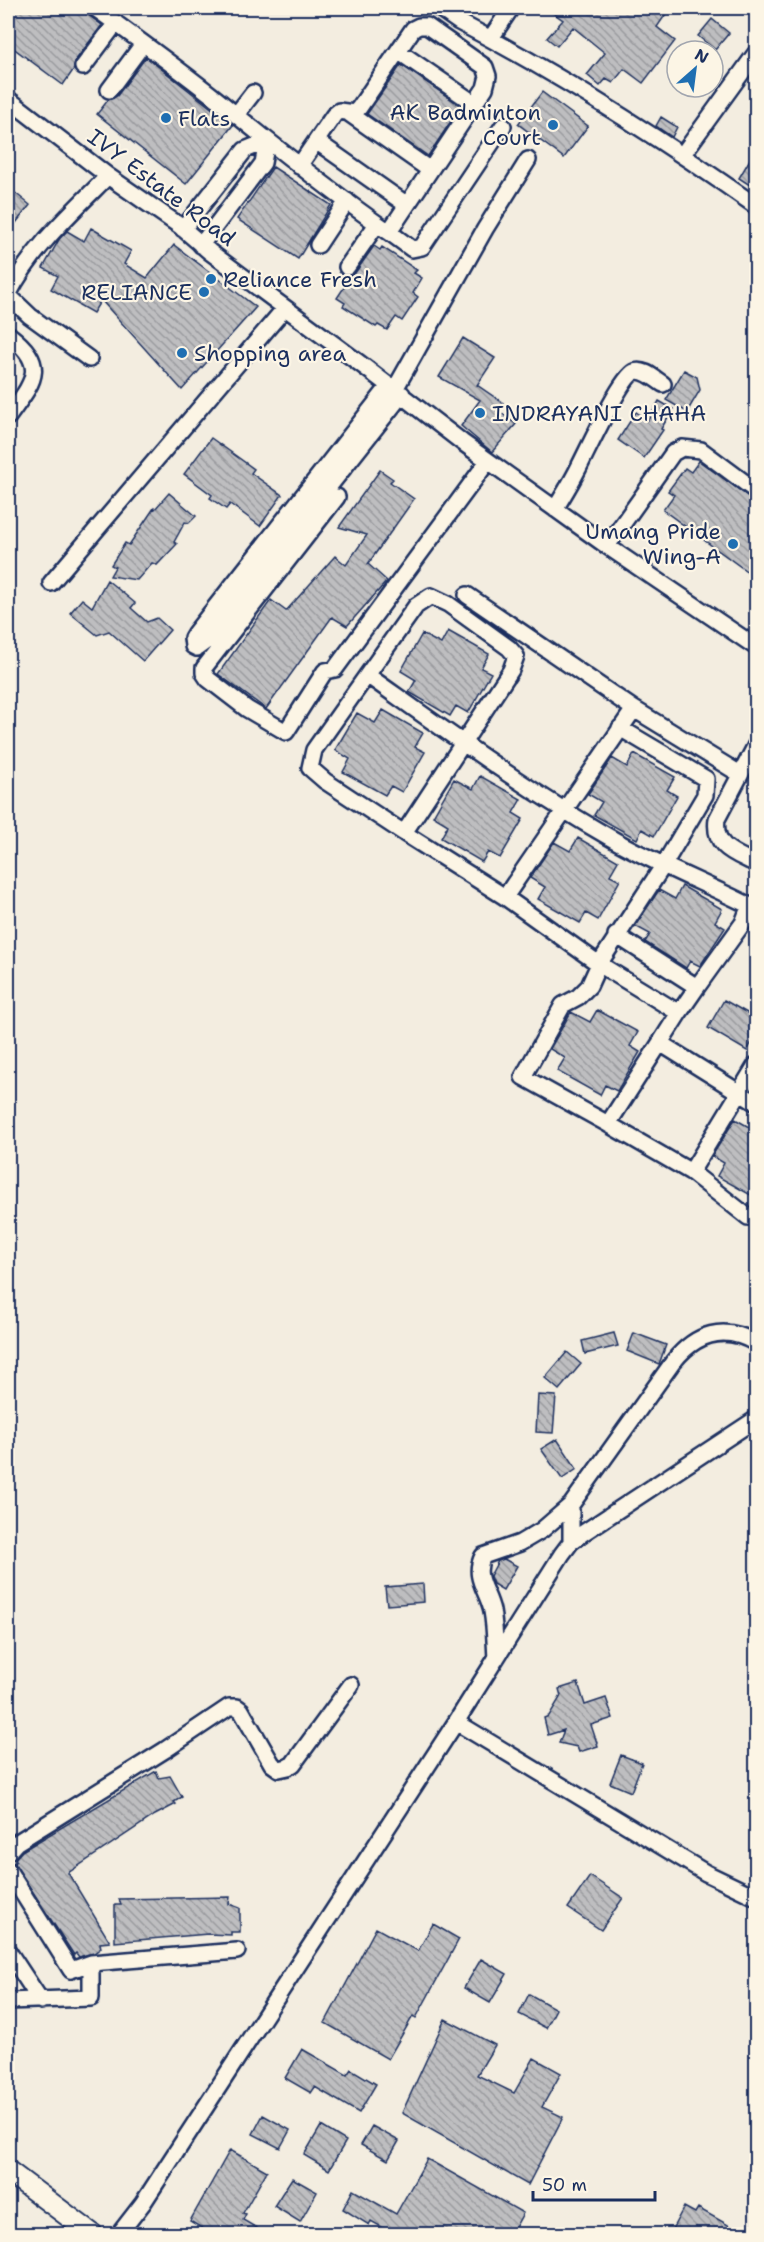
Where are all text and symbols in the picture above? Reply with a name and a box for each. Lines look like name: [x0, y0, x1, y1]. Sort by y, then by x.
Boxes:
north arrow: [665, 39, 725, 99]
text: N: [691, 44, 712, 68]
place label: AK Badminton Court: [390, 98, 541, 152]
place label: Flats: [178, 104, 230, 133]
marker: Flats: [159, 111, 173, 125]
marker: AK Badminton Court: [546, 118, 560, 132]
street label: IVY Estate Road: [82, 122, 242, 253]
place label: Reliance Fresh: [223, 265, 377, 294]
marker: Reliance Fresh: [204, 272, 218, 286]
place label: RELIANCE: [81, 278, 192, 307]
marker: RELIANCE: [197, 285, 211, 299]
place label: Shopping area: [194, 339, 346, 368]
marker: Shopping area: [175, 346, 189, 360]
place label: INDRAYANI CHAHA: [492, 399, 706, 428]
marker: INDRAYANI CHAHA: [473, 406, 487, 420]
place label: Umang Pride Wing-A: [585, 517, 721, 571]
marker: Umang Pride Wing-A: [726, 537, 740, 551]
scale bar: [533, 2164, 654, 2202]
text: 50 m: [542, 2173, 587, 2197]

